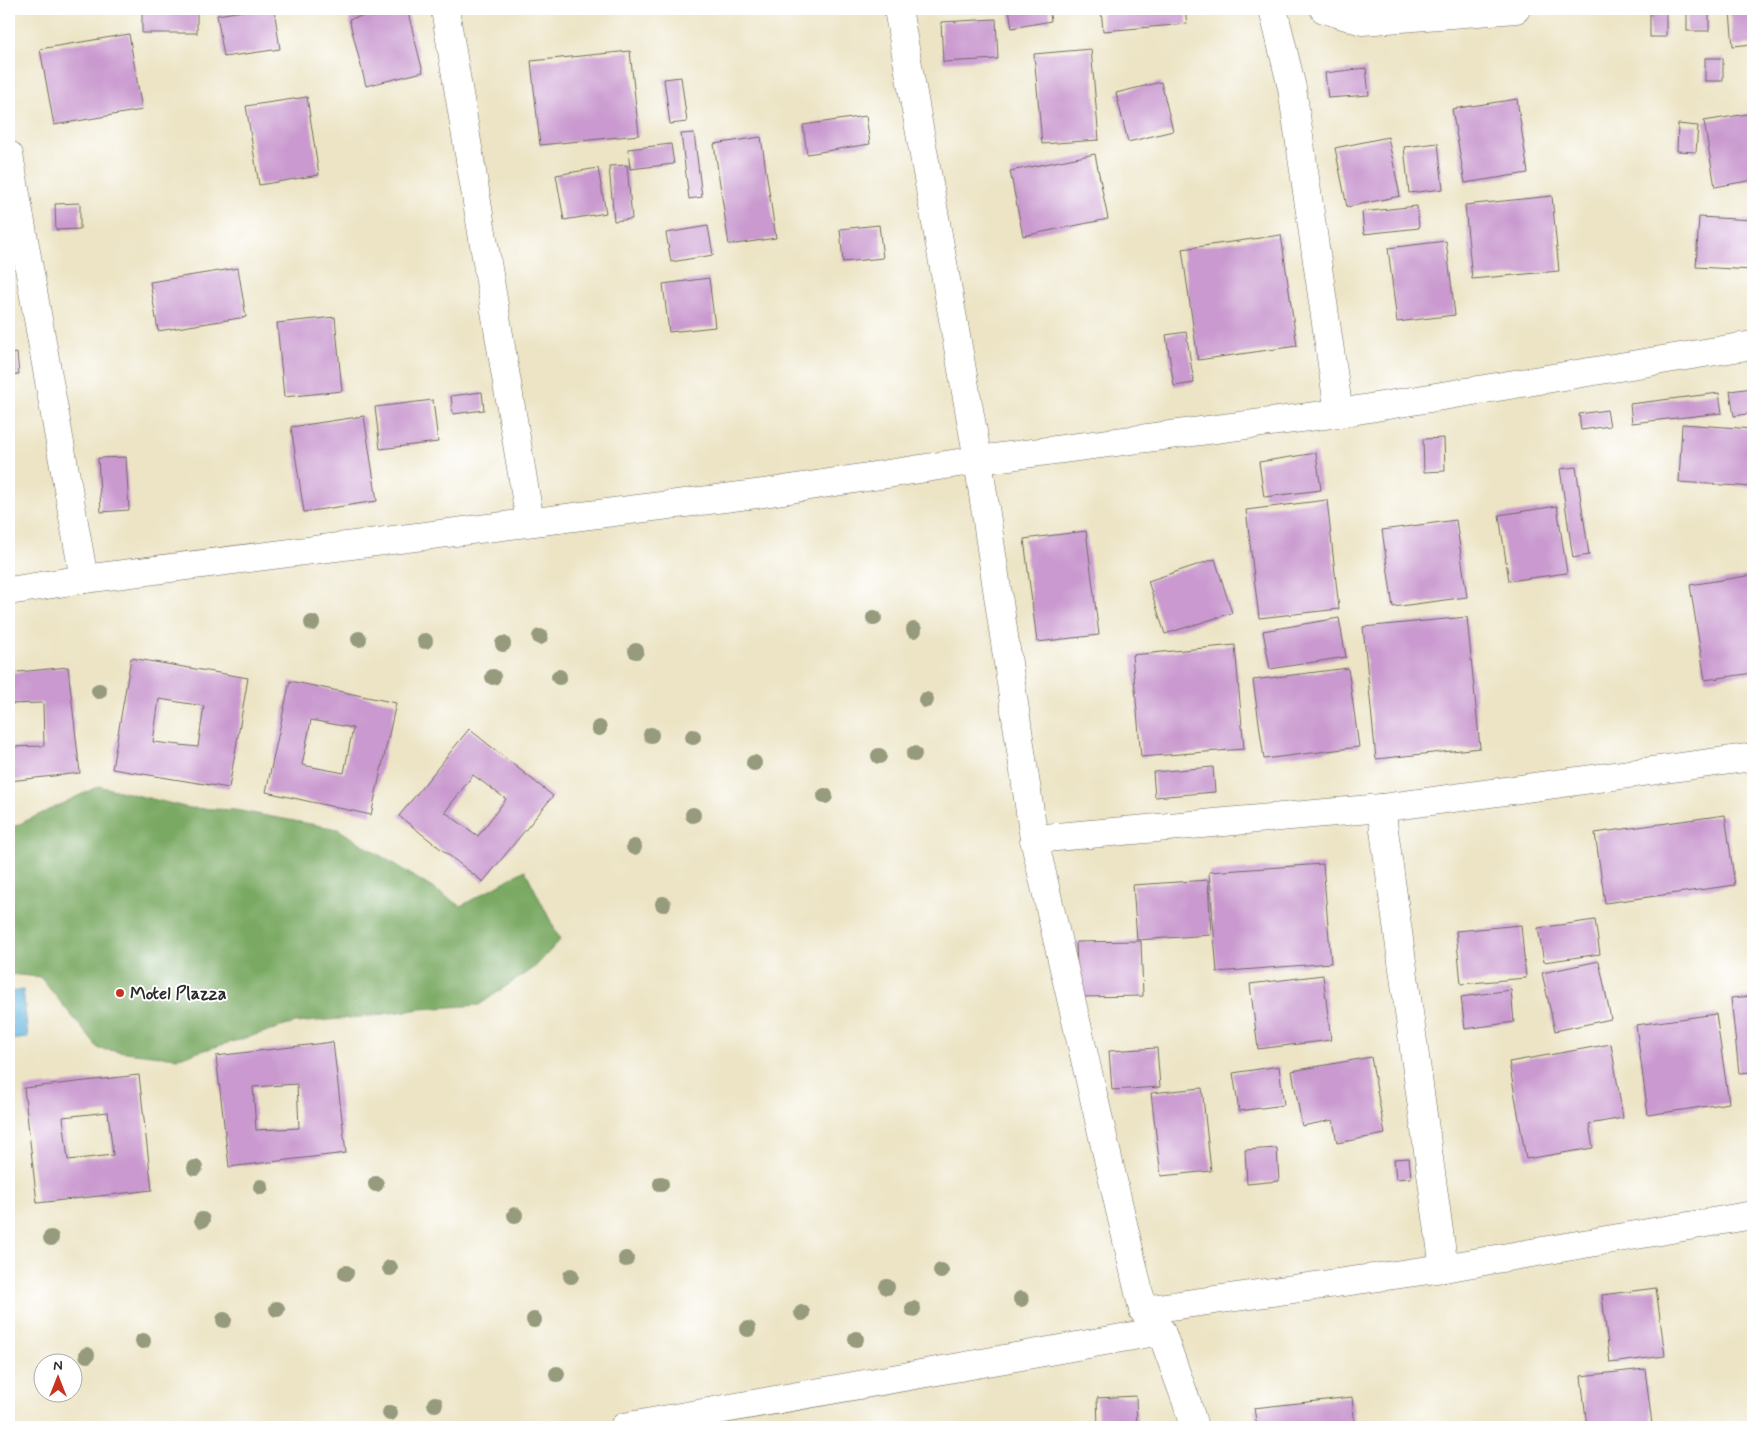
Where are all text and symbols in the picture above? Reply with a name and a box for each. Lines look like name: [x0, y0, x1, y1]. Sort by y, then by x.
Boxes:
place label: Motel Plazza: [130, 982, 227, 1006]
marker: Motel Plazza: [114, 987, 126, 999]
north arrow: [32, 1354, 82, 1404]
text: N: [53, 1357, 63, 1375]

